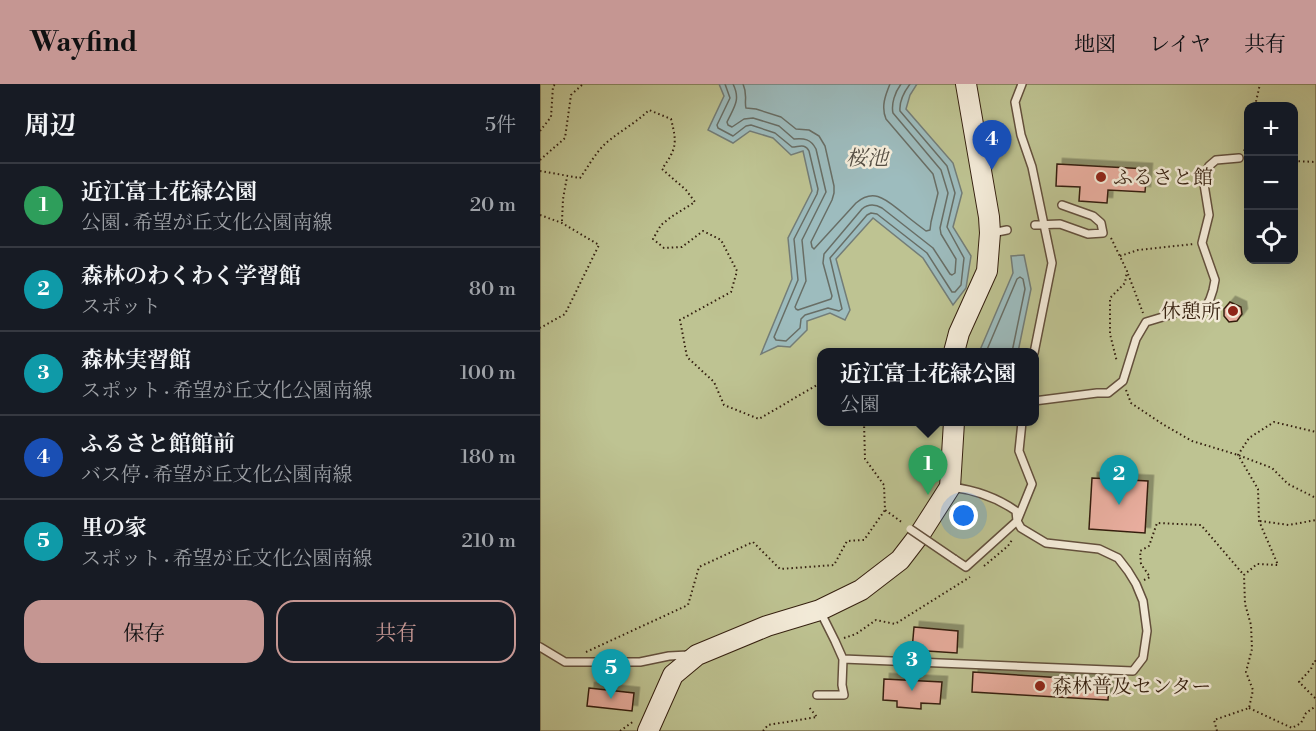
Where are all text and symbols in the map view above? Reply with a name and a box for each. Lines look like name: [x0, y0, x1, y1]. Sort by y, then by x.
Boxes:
text: Wayfind: [30, 25, 138, 60]
text: 地図: [1074, 32, 1116, 58]
text: レイヤ: [1149, 32, 1211, 58]
text: 共有: [1244, 32, 1286, 58]
map controls: [1244, 102, 1298, 264]
button: +: [1244, 102, 1298, 156]
text: 周辺: [24, 110, 76, 142]
text: 5件: [485, 113, 516, 138]
pin: 4: [972, 120, 1012, 170]
water label: 桜池: [846, 146, 890, 172]
button: −: [1244, 156, 1298, 210]
place label: ふるさと館: [1113, 166, 1213, 191]
marker: ふるさと館: [1094, 170, 1108, 184]
text: 近江富士花緑公園: [81, 179, 257, 206]
text: 1: [39, 193, 48, 218]
text: 20 m: [470, 193, 516, 218]
button: locate: [1244, 210, 1298, 264]
text: 公園 · 希望が丘文化公園南線: [81, 211, 333, 236]
text: 森林のわくわく学習館: [81, 263, 301, 290]
text: 2: [37, 277, 50, 302]
text: 80 m: [469, 277, 516, 302]
text: スポット: [81, 295, 161, 320]
place label: 休憩所: [1161, 300, 1221, 325]
marker: 休憩所: [1226, 304, 1240, 318]
text: 森林実習館: [81, 347, 191, 374]
popup: [817, 348, 1039, 426]
text: 3: [37, 361, 50, 386]
text: 100 m: [460, 361, 516, 386]
text: 近江富士花緑公園: [840, 361, 1016, 388]
text: スポット · 希望が丘文化公園南線: [81, 379, 373, 404]
text: 公園: [840, 393, 880, 418]
text: ふるさと館館前: [81, 431, 235, 458]
text: 4: [37, 445, 50, 470]
text: 180 m: [461, 445, 516, 470]
pin: 1: [908, 446, 948, 495]
pin: 2: [1100, 456, 1138, 505]
text: バス停 · 希望が丘文化公園南線: [81, 463, 353, 488]
your location: [949, 501, 978, 530]
text: 里の家: [81, 515, 147, 542]
text: 5: [37, 529, 50, 554]
text: 210 m: [461, 529, 516, 554]
text: スポット · 希望が丘文化公園南線: [81, 547, 373, 572]
button: 保存: [24, 600, 264, 663]
button: 共有: [276, 600, 516, 663]
pin: 3: [892, 642, 932, 691]
pin: 5: [592, 650, 630, 699]
place label: 森林普及センター: [1052, 675, 1211, 700]
marker: 森林普及センター: [1033, 679, 1047, 693]

